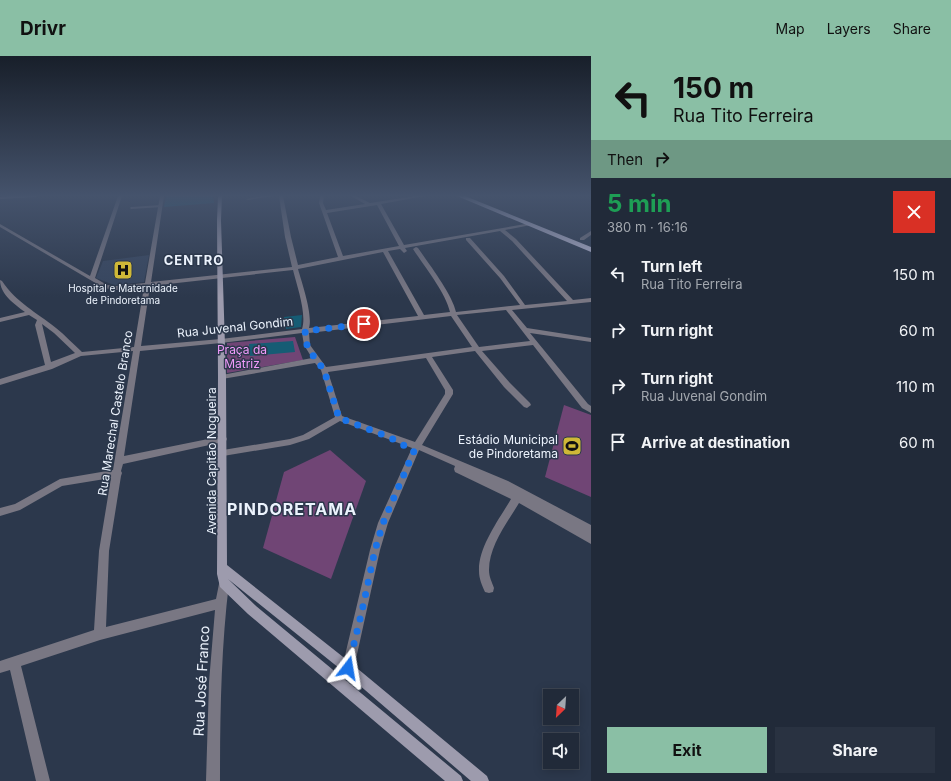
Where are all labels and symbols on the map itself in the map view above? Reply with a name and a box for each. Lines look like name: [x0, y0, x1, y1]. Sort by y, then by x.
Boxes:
district label: CENTRO: [164, 252, 224, 268]
hospital icon: Hospital e Maternidade de Pindoretama: [112, 259, 134, 281]
place label: Hospital e Maternidade de Pindoretama: [68, 282, 178, 306]
pin: [347, 307, 381, 341]
street label: Rua Juvenal Gondim: [176, 313, 294, 341]
street label: Rua Marechal Castelo Branco: [95, 329, 135, 497]
park label: Praça da Matriz: [217, 342, 267, 371]
street label: Avenida Capitão Nogueira: [204, 387, 219, 535]
place label: Estádio Municipal de Pindoretama: [458, 432, 558, 461]
sports icon: Estádio Municipal de Pindoretama: [561, 435, 583, 457]
district label: PINDORETAMA: [227, 499, 357, 519]
street label: Rua José Franco: [190, 625, 212, 737]
position arrow: [327, 647, 369, 689]
north arrow: [543, 689, 579, 725]

